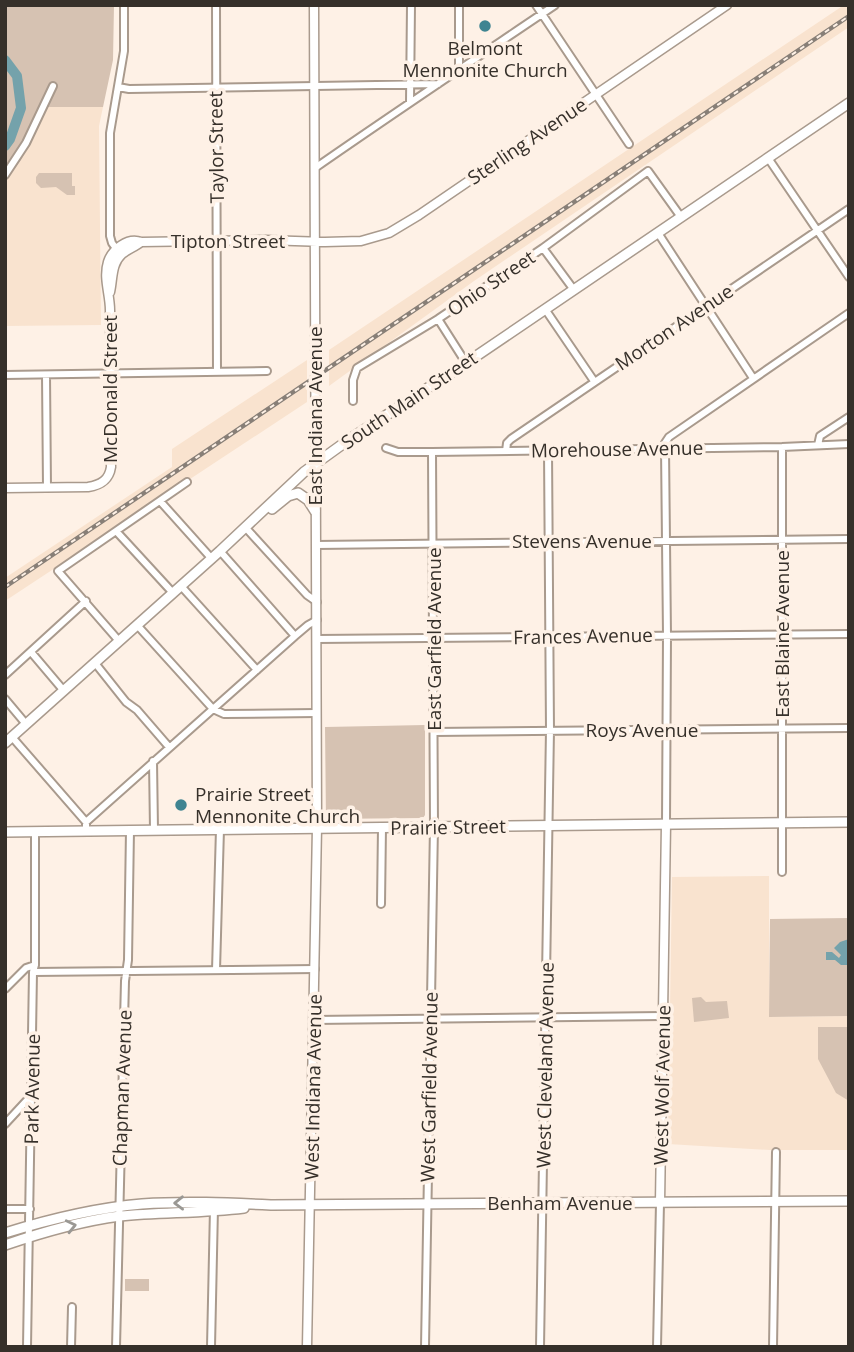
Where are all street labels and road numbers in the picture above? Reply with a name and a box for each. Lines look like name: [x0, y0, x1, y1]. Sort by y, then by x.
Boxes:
street label: Taylor Street: [202, 90, 230, 203]
street label: Sterling Avenue: [462, 92, 592, 190]
street label: Tipton Street: [171, 228, 286, 254]
street label: Ohio Street: [442, 244, 540, 322]
street label: Morton Avenue: [610, 278, 738, 376]
street label: McDonald Street: [97, 315, 123, 463]
street label: East Indiana Avenue: [302, 326, 328, 506]
street label: South Main Street: [336, 345, 482, 455]
street label: Morehouse Avenue: [531, 434, 703, 464]
street label: Stevens Avenue: [512, 528, 652, 554]
street label: East Garfield Avenue: [421, 547, 447, 731]
street label: East Blaine Avenue: [769, 550, 795, 718]
street label: Frances Avenue: [513, 622, 653, 650]
street label: Roys Avenue: [586, 717, 698, 743]
street label: Prairie Street: [390, 813, 506, 841]
street label: West Cleveland Avenue: [530, 962, 560, 1168]
street label: West Garfield Avenue: [414, 992, 444, 1182]
street label: West Indiana Avenue: [298, 994, 328, 1180]
street label: West Wolf Avenue: [648, 1005, 676, 1165]
street label: Chapman Avenue: [106, 1009, 138, 1167]
street label: Park Avenue: [18, 1033, 46, 1145]
street label: Benham Avenue: [487, 1190, 633, 1216]

